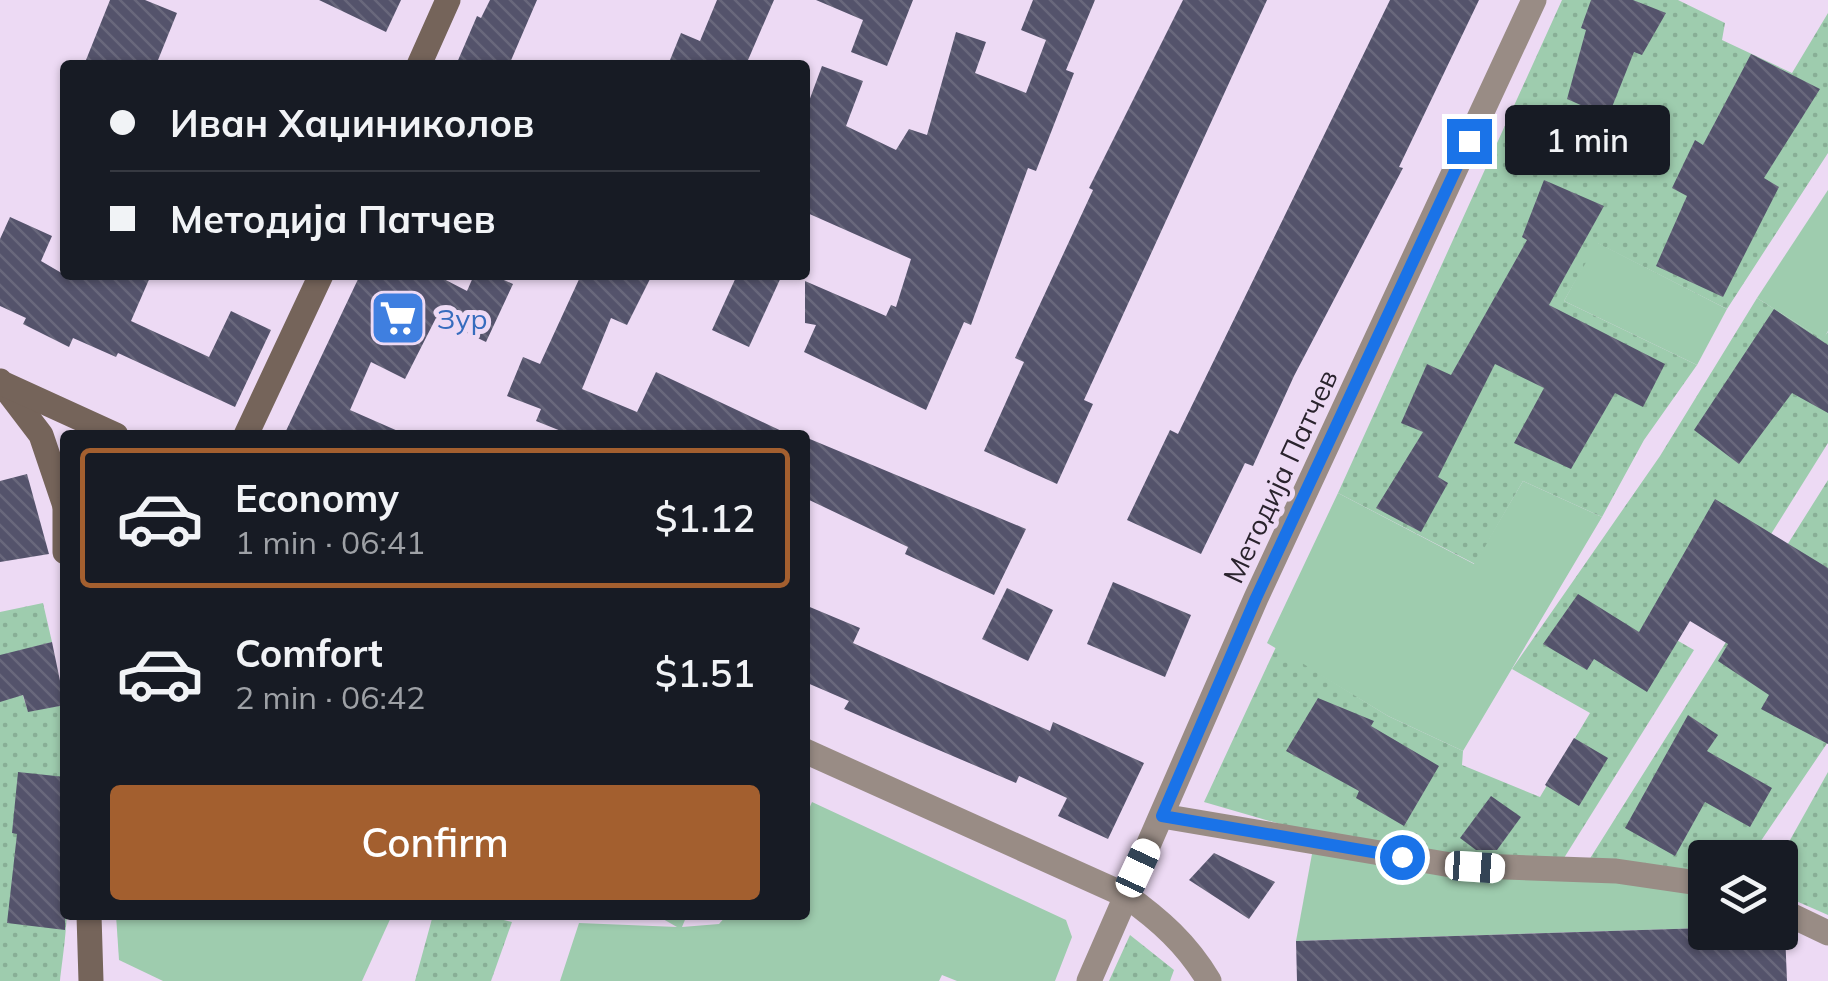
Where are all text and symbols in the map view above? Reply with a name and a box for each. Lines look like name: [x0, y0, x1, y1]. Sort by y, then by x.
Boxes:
text: Иван Хаџиниколов: [170, 99, 534, 147]
callout: 1 min: [1504, 106, 1669, 176]
route end: [1447, 119, 1492, 164]
text: 1 min: [1546, 120, 1629, 160]
text: Методија Патчев: [170, 195, 495, 243]
supermarket icon: Зур: [368, 288, 428, 348]
place label: Зур: [437, 301, 488, 336]
street label: Методија Патчев: [1215, 364, 1345, 588]
icon: car: [115, 473, 205, 563]
text: Economy: [235, 474, 399, 522]
text: $1.12: [655, 494, 755, 542]
text: 1 min · 06:41: [235, 522, 425, 562]
icon: car: [115, 628, 205, 718]
text: Comfort: [235, 629, 383, 677]
text: $1.51: [655, 649, 755, 697]
text: 2 min · 06:42: [235, 677, 425, 717]
button: Confirm: [110, 785, 760, 900]
car: [1112, 834, 1164, 902]
route start: [1380, 835, 1425, 880]
map controls: [1688, 840, 1798, 950]
button: layers: [1688, 840, 1798, 950]
car: [1444, 850, 1506, 884]

